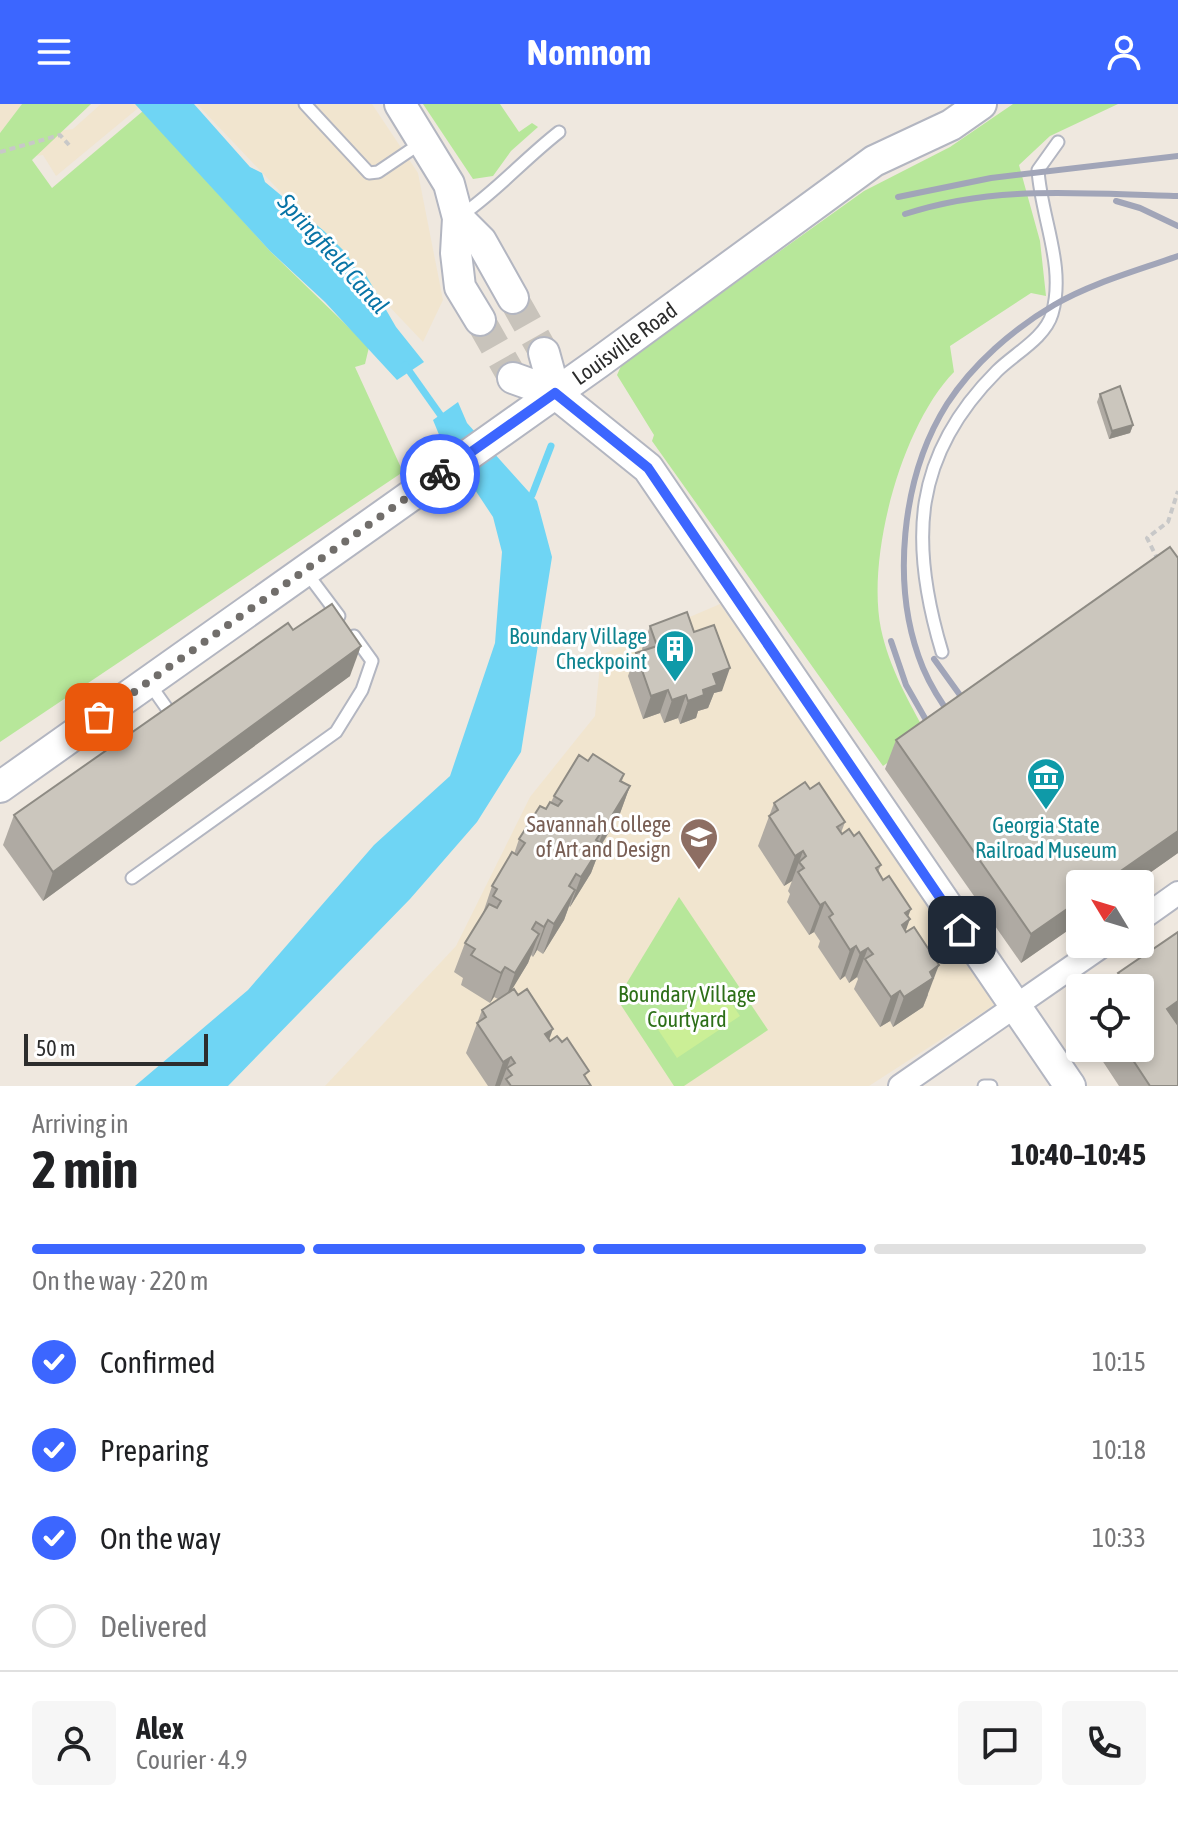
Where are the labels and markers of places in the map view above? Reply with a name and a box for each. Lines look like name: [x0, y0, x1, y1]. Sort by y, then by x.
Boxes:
place label: Boundary Village Checkpoint: [509, 623, 647, 674]
building icon: Boundary Village Checkpoint: [654, 628, 696, 683]
pin: [65, 683, 133, 751]
museum icon: Georgia State Railroad Museum: [1025, 756, 1067, 811]
place label: Savannah College of Art and Design: [527, 811, 671, 862]
place label: Georgia State Railroad Museum: [975, 812, 1117, 863]
school or university icon: Savannah College of Art and Design: [678, 816, 720, 871]
pin: [928, 896, 996, 964]

